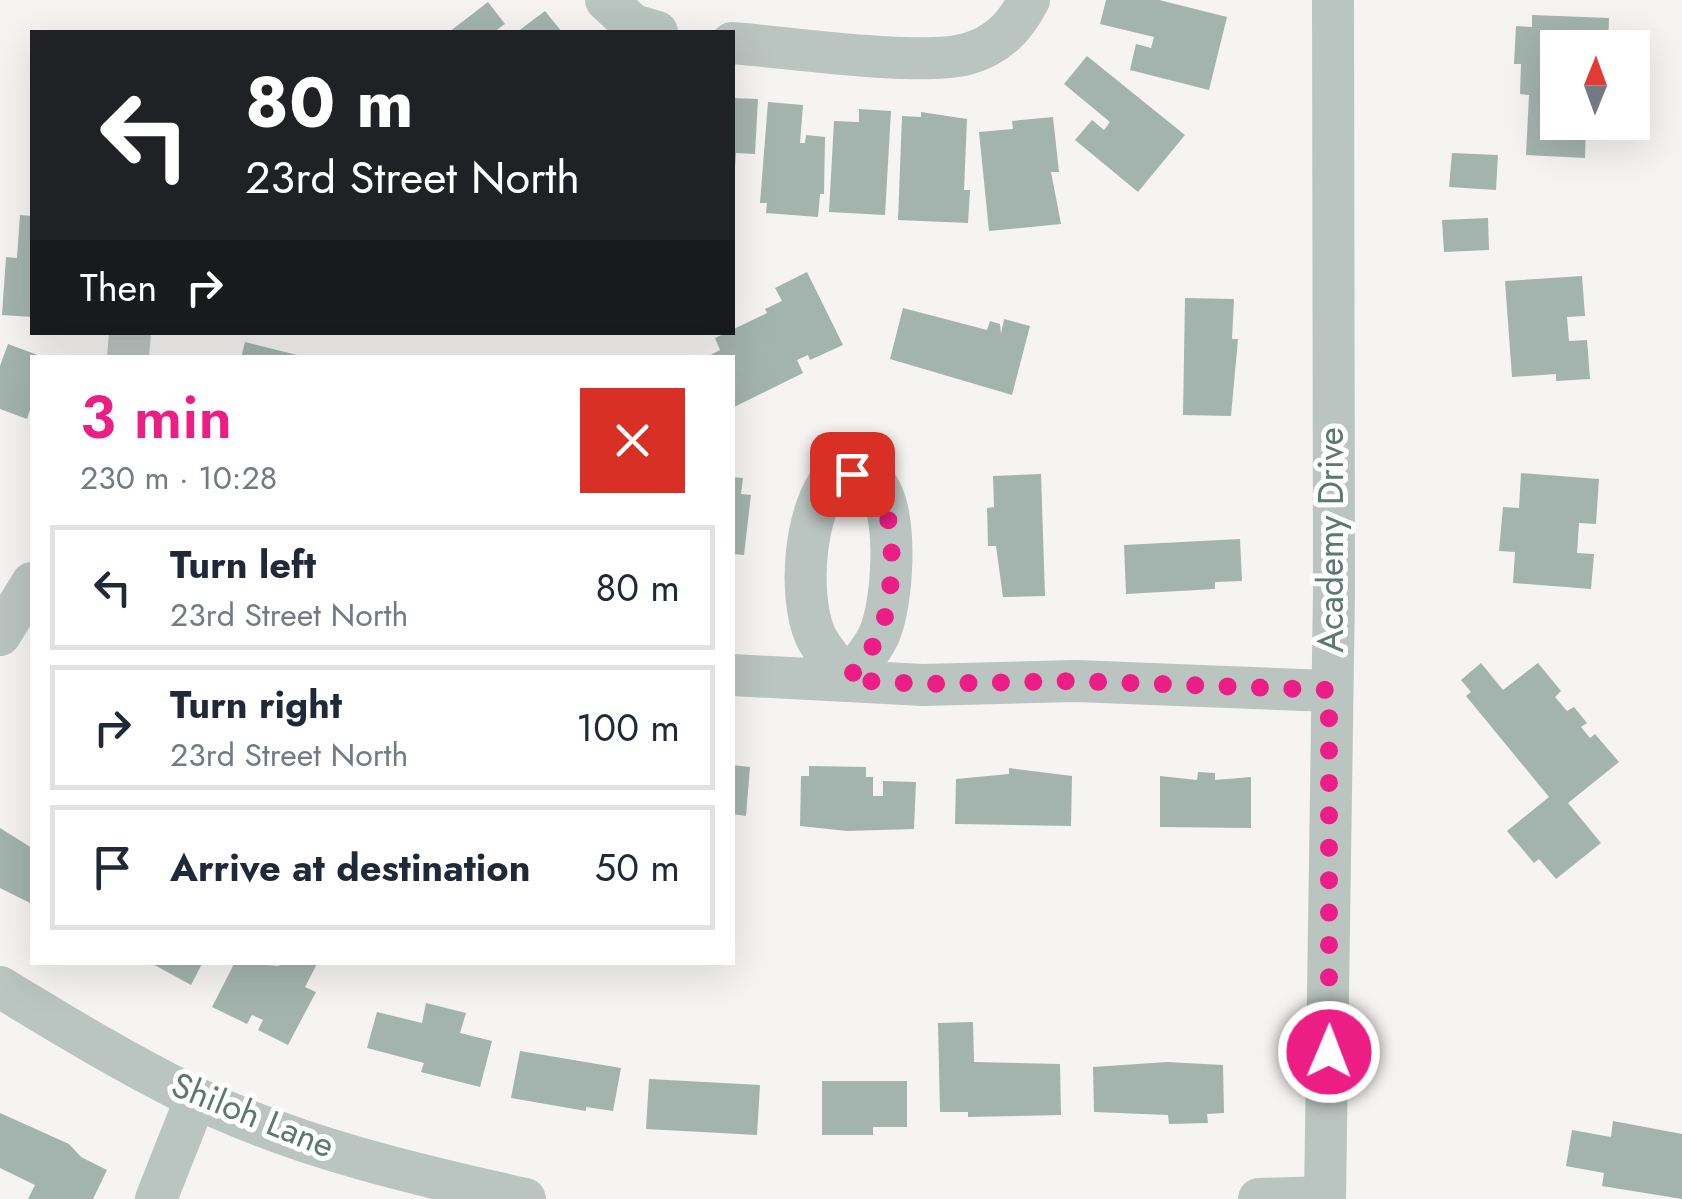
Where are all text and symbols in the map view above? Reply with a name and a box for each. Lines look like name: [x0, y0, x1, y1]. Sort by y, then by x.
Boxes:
north arrow: [1540, 30, 1650, 140]
map controls: [1540, 30, 1650, 140]
text: 80 m: [245, 52, 414, 153]
icon: left: [80, 70, 210, 200]
text: 23rd Street North: [245, 145, 580, 210]
text: Then: [80, 260, 157, 315]
icon: right: [177, 260, 232, 315]
text: 3 min: [80, 374, 232, 461]
button: close: [580, 388, 685, 493]
street label: Academy Drive: [1306, 427, 1356, 653]
pin: [810, 432, 895, 517]
icon: arrive: [825, 447, 880, 502]
text: 230 m · 10:28: [80, 455, 277, 501]
text: Turn left: [170, 537, 316, 592]
icon: left: [85, 560, 140, 615]
text: 80 m: [595, 560, 680, 615]
text: 23rd Street North: [170, 592, 408, 638]
text: Turn right: [170, 677, 342, 732]
icon: right: [85, 700, 140, 755]
text: 100 m: [576, 700, 680, 755]
text: 23rd Street North: [170, 732, 408, 778]
icon: arrive: [85, 840, 140, 895]
text: Arrive at destination: [170, 840, 531, 895]
text: 50 m: [595, 840, 680, 895]
position arrow: [1277, 1000, 1381, 1104]
street label: Shiloh Lane: [164, 1060, 342, 1170]

